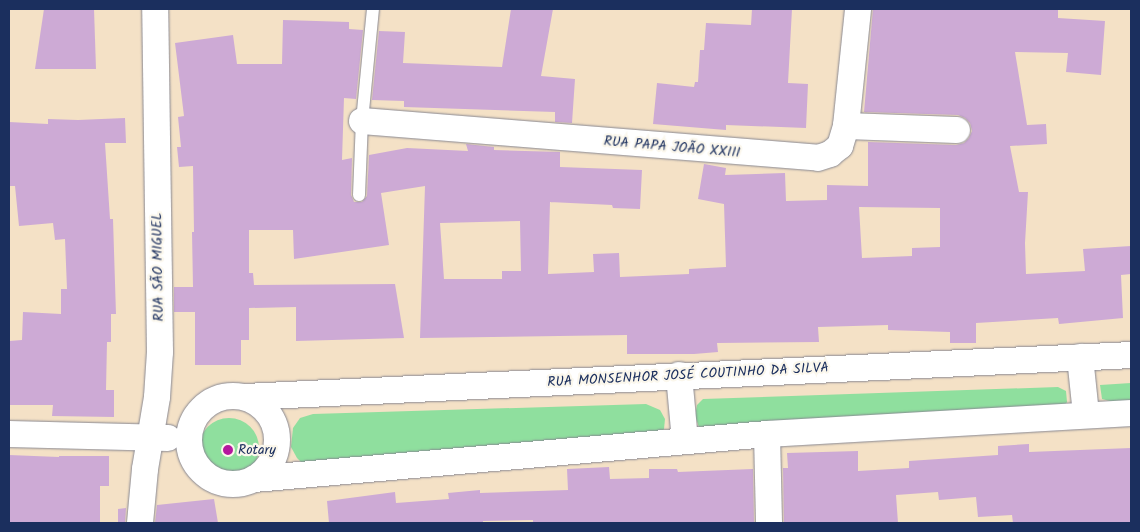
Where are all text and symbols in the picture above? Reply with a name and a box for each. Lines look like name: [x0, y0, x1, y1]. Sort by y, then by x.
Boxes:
street label: RUA PAPA JOÃO XXIII: [603, 133, 741, 161]
street label: RUA SÃO MIGUEL: [149, 212, 167, 322]
street label: RUA MONSENHOR JOSÉ COUTINHO DA SILVA: [547, 359, 829, 391]
place label: Rotary: [238, 442, 276, 458]
marker: Rotary: [222, 444, 234, 456]

